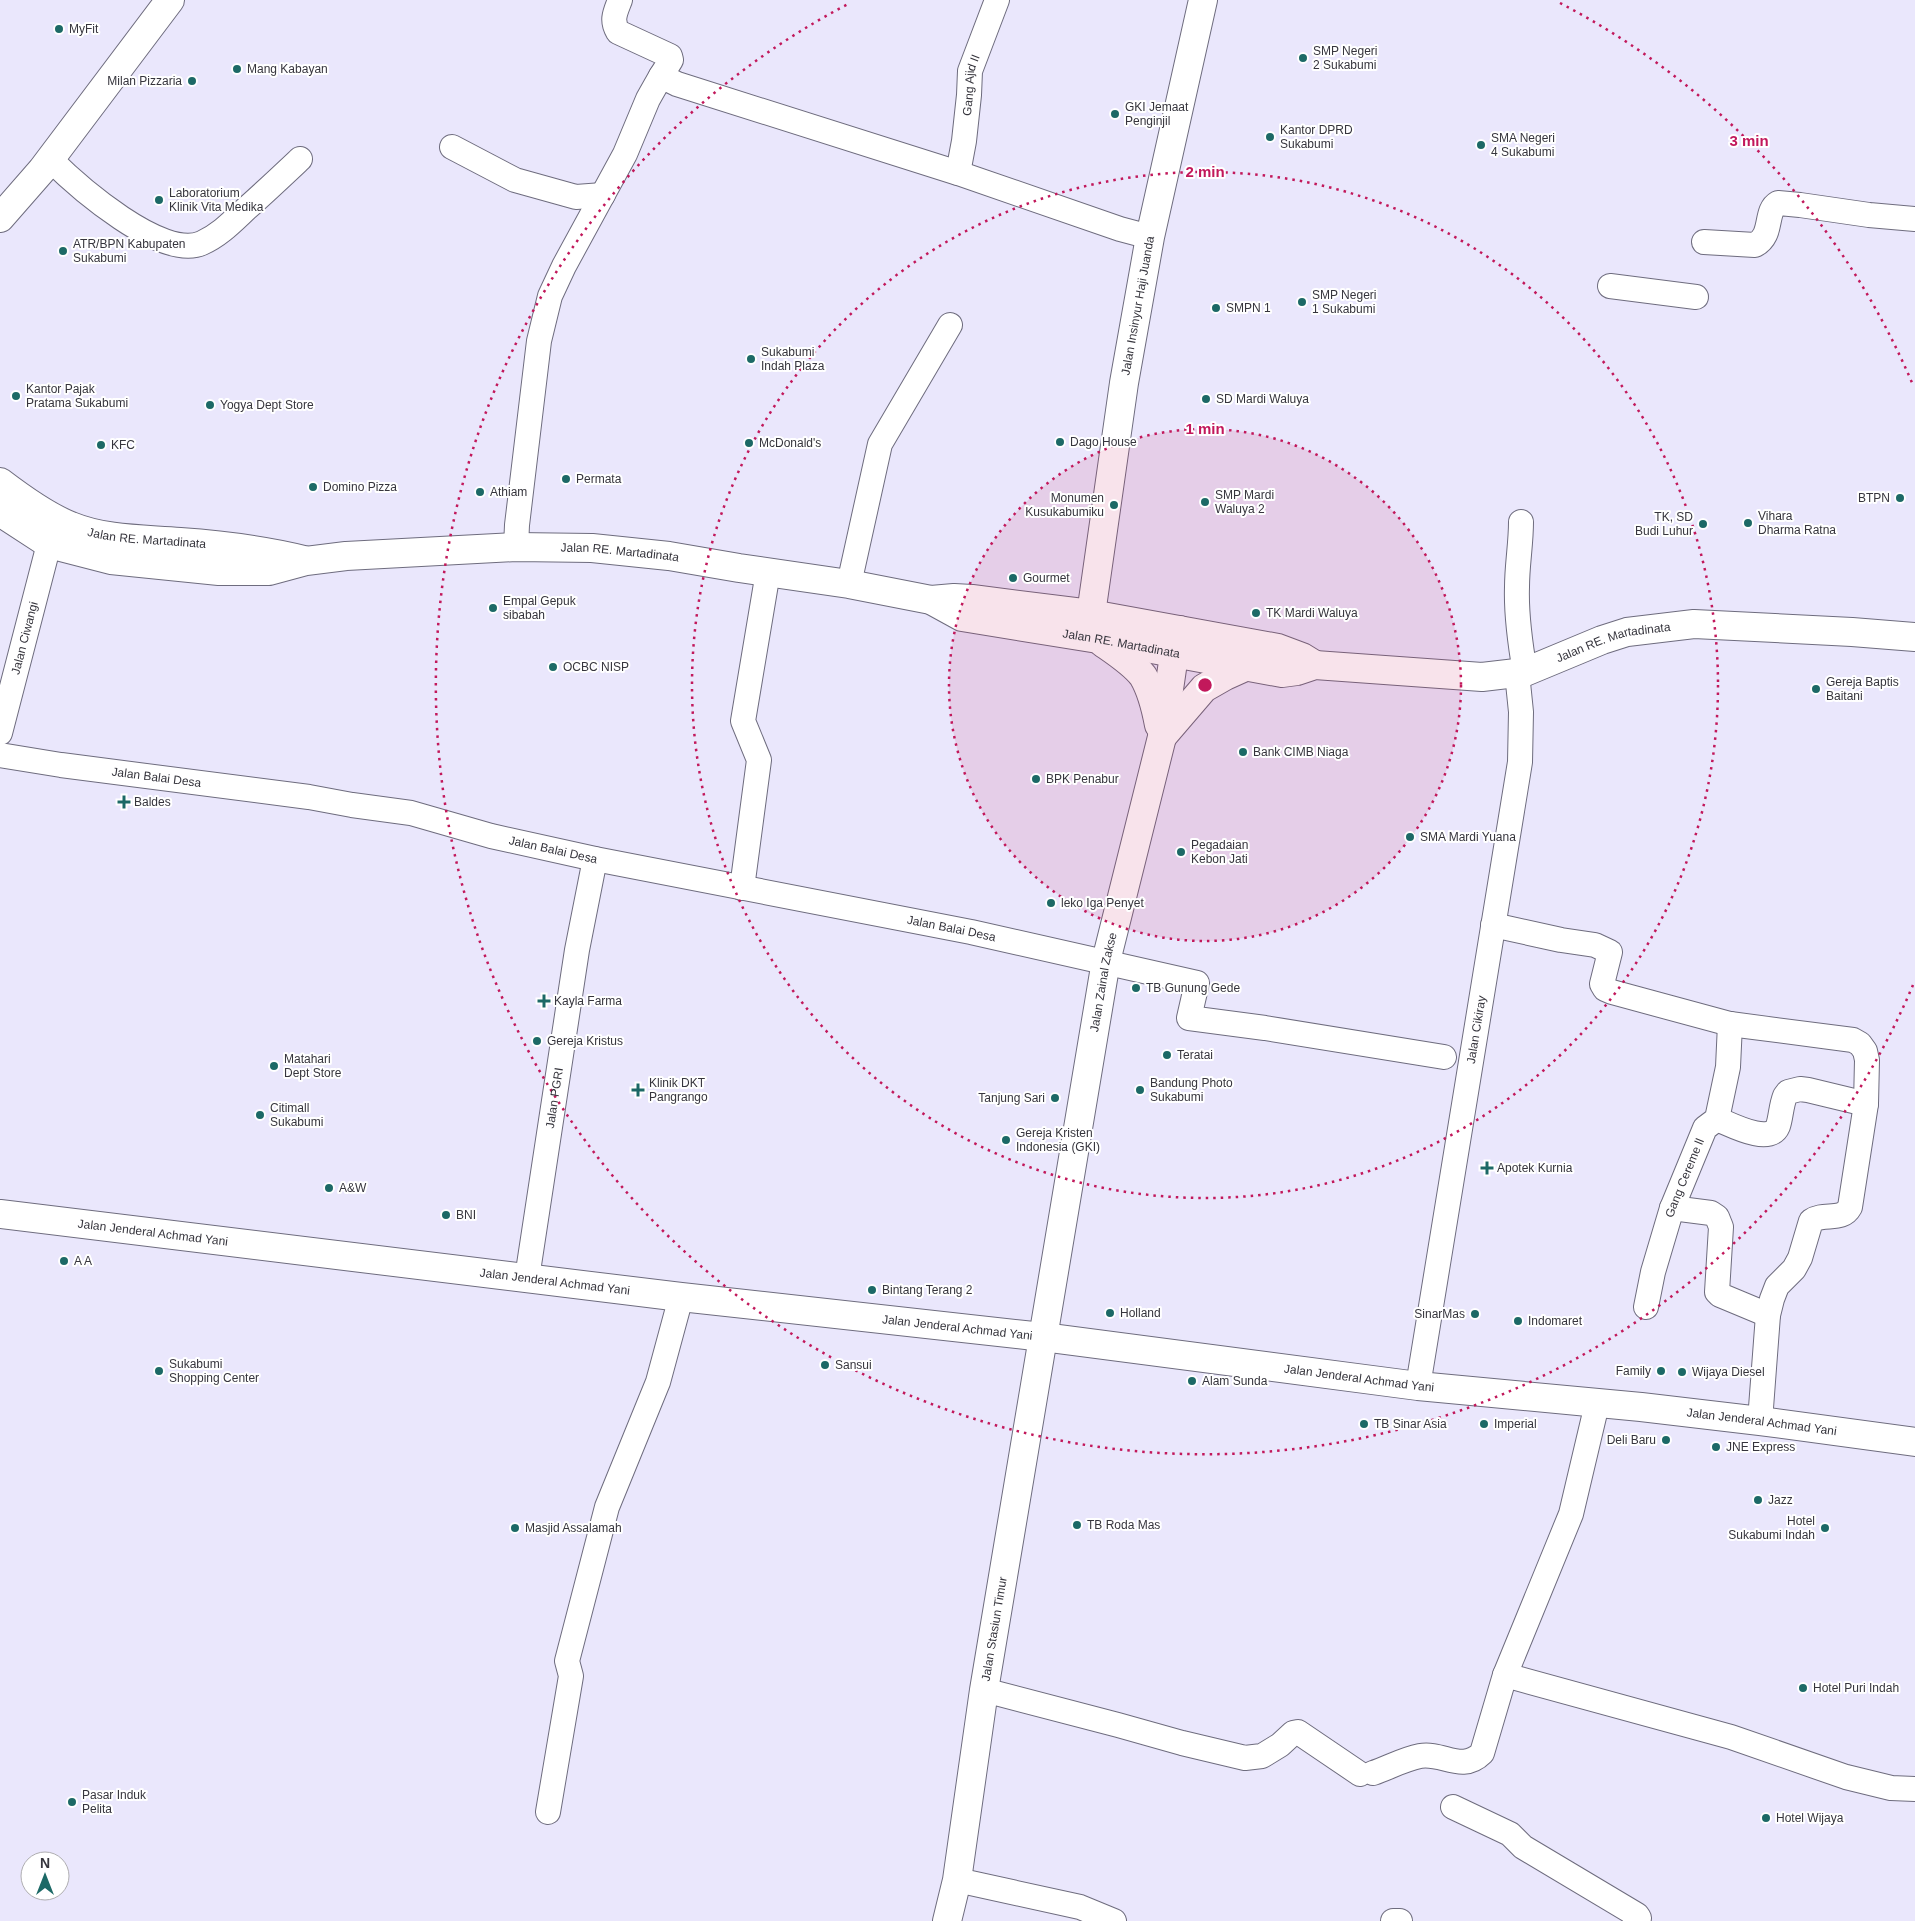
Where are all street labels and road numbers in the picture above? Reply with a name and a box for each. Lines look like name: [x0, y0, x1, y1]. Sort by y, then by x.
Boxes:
street label: Gang Ajid II: [960, 52, 983, 117]
street label: Jalan Insinyur Haji Juanda: [1119, 235, 1157, 376]
street label: Jalan RE. Martadinata: [86, 525, 207, 551]
street label: Jalan RE. Martadinata: [560, 541, 680, 565]
street label: Jalan Ciwangi: [8, 600, 41, 676]
street label: Jalan RE. Martadinata: [1554, 620, 1671, 665]
street label: Jalan RE. Martadinata: [1062, 626, 1181, 661]
street label: Jalan Balai Desa: [111, 765, 202, 790]
street label: Jalan Balai Desa: [508, 833, 599, 866]
street label: Jalan Balai Desa: [906, 913, 997, 944]
street label: Jalan Zainal Zakse: [1087, 931, 1120, 1033]
street label: Jalan Cikiray: [1464, 995, 1489, 1065]
street label: Jalan PGRI: [543, 1067, 566, 1130]
street label: Gang Cereme ll: [1663, 1136, 1707, 1219]
street label: Jalan Jenderal Achmad Yani: [77, 1217, 229, 1249]
street label: Jalan Jenderal Achmad Yani: [479, 1266, 631, 1298]
street label: Jalan Jenderal Achmad Yani: [881, 1312, 1033, 1343]
street label: Jalan Jenderal Achmad Yani: [1283, 1362, 1435, 1394]
street label: Jalan Jenderal Achmad Yani: [1686, 1405, 1838, 1438]
street label: Jalan Stasiun Timur: [979, 1576, 1010, 1682]

